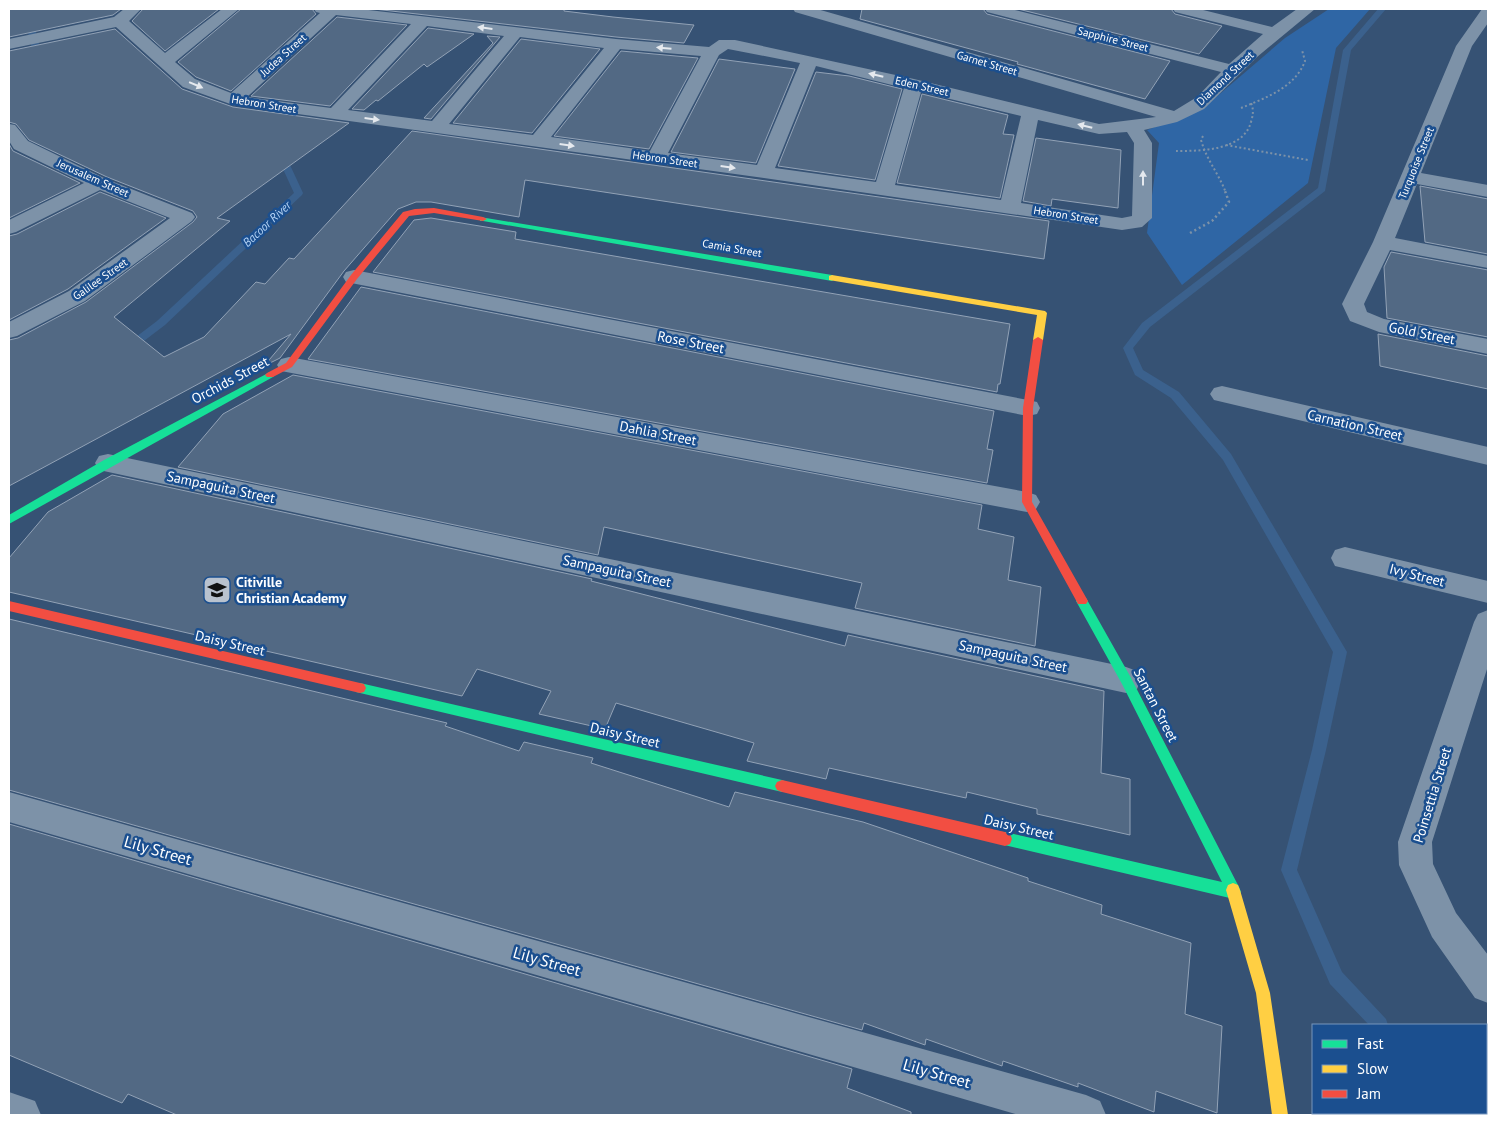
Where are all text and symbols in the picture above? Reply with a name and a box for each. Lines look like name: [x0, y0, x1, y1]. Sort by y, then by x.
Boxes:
street label: Sapphire Street: [1076, 23, 1150, 55]
one-way arrow: [476, 24, 492, 32]
street label: Judea Street: [256, 31, 309, 80]
one-way arrow: [655, 43, 671, 51]
street label: Garnet Street: [955, 48, 1019, 78]
street label: Diamond Street: [1193, 48, 1257, 108]
one-way arrow: [868, 71, 883, 79]
street label: Eden Street: [894, 73, 950, 99]
one-way arrow: [189, 82, 203, 90]
street label: Hebron Street: [231, 92, 298, 116]
one-way arrow: [364, 115, 380, 123]
one-way arrow: [1077, 121, 1092, 129]
street label: Turquoise Street: [1395, 125, 1437, 201]
one-way arrow: [560, 142, 576, 150]
street label: Hebron Street: [632, 148, 699, 171]
street label: Jerusalem Street: [54, 155, 131, 200]
one-way arrow: [721, 164, 737, 172]
one-way arrow: [1139, 170, 1147, 186]
water label: Bacoor River: [239, 197, 295, 250]
street label: Hebron Street: [1033, 203, 1100, 227]
street label: Camia Street: [701, 236, 763, 260]
street label: Galilee Street: [70, 255, 130, 303]
street label: Gold Street: [1387, 318, 1457, 348]
street label: Rose Street: [656, 327, 726, 357]
street label: Orchids Street: [188, 352, 272, 408]
street label: Carnation Street: [1306, 405, 1405, 445]
street label: Dahlia Street: [618, 417, 698, 449]
street label: Sampaguita Street: [165, 467, 277, 507]
street label: Sampaguita Street: [561, 551, 673, 591]
street label: Ivy Street: [1387, 559, 1447, 591]
place label: Citiville Christian Academy: [236, 573, 346, 607]
school or university icon: Citiville Christian Academy: [202, 575, 232, 605]
street label: Daisy Street: [193, 626, 267, 660]
street label: Sampaguita Street: [957, 636, 1069, 676]
street label: Santan Street: [1130, 665, 1182, 745]
street label: Daisy Street: [588, 718, 662, 752]
street label: Poinsettia Street: [1409, 745, 1455, 845]
street label: Daisy Street: [982, 810, 1056, 844]
street label: Lily Street: [122, 831, 195, 869]
street label: Lily Street: [511, 942, 584, 980]
legend: [1312, 1024, 1487, 1114]
text: Fast: [1357, 1034, 1384, 1053]
street label: Lily Street: [901, 1054, 974, 1092]
text: Slow: [1357, 1059, 1388, 1078]
text: Jam: [1356, 1084, 1381, 1103]

